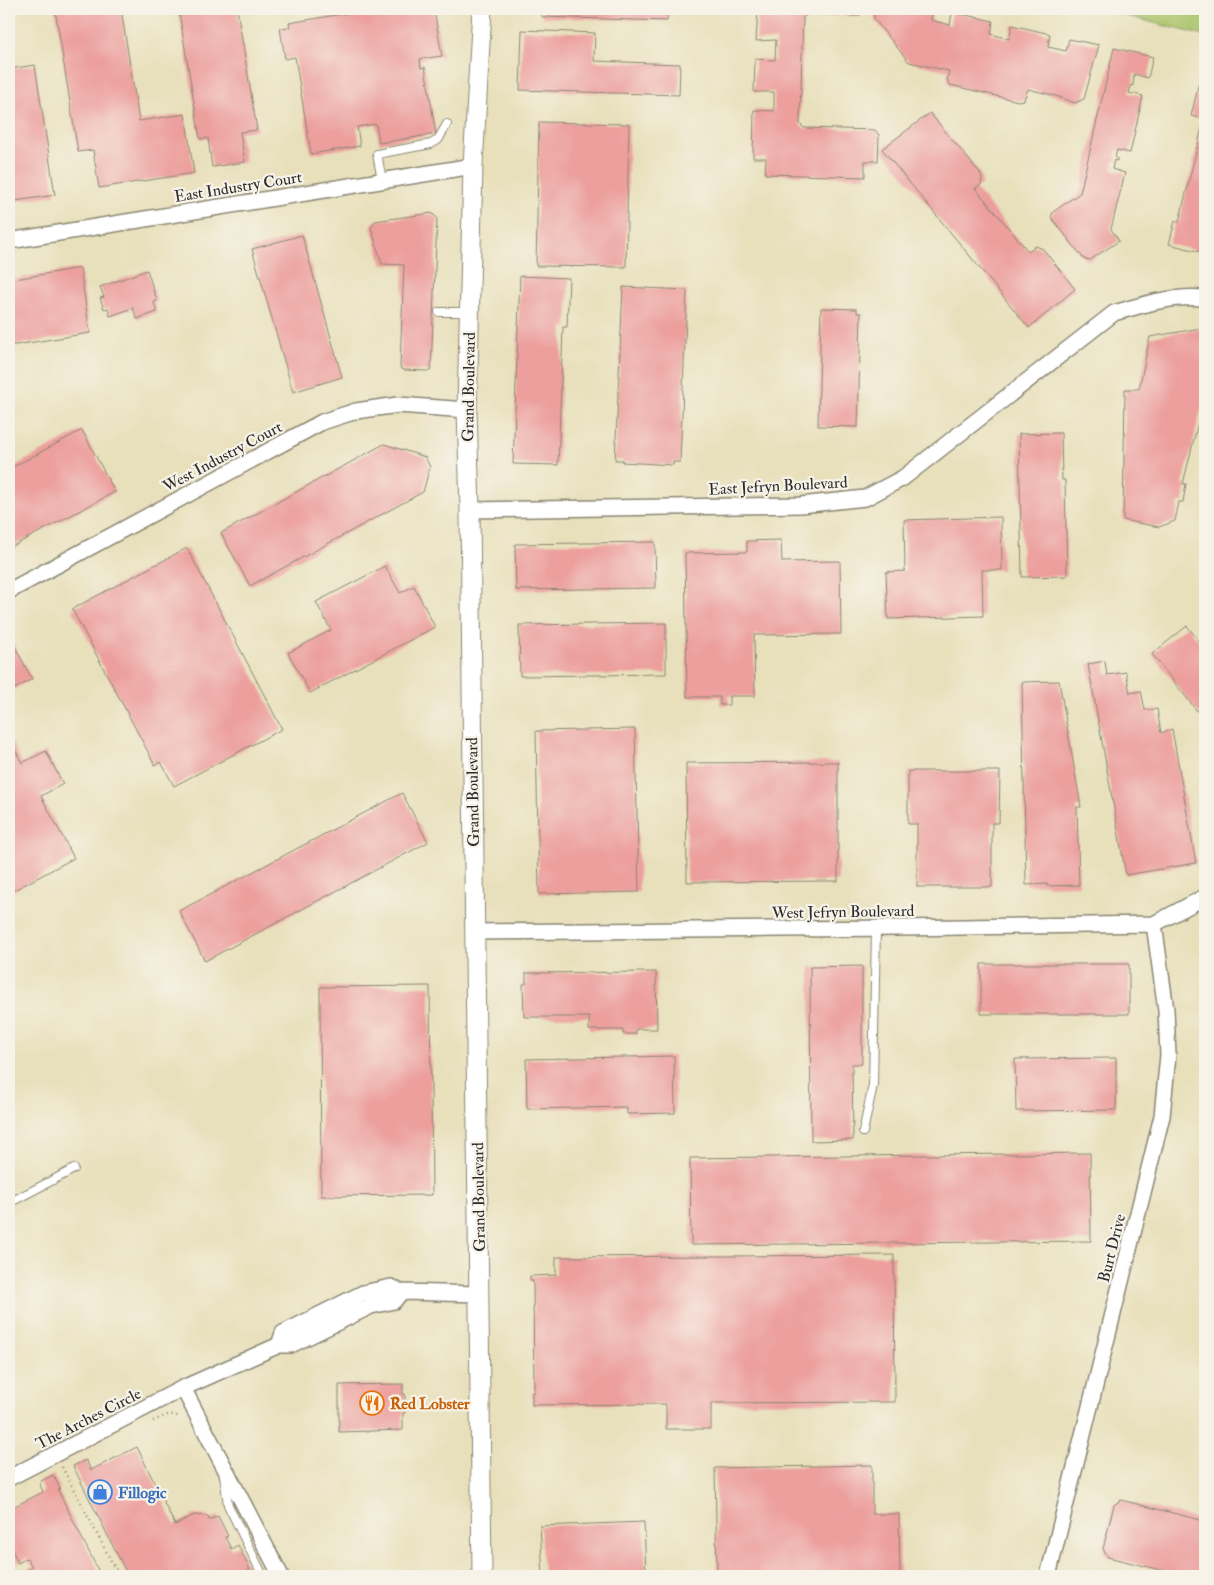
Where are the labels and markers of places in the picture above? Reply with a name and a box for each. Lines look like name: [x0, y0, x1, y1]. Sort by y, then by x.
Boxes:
restaurant icon: Red Lobster: [359, 1390, 385, 1416]
place label: Red Lobster: [390, 1394, 471, 1414]
shop icon: Fillogic: [87, 1479, 113, 1505]
place label: Fillogic: [118, 1483, 167, 1504]

